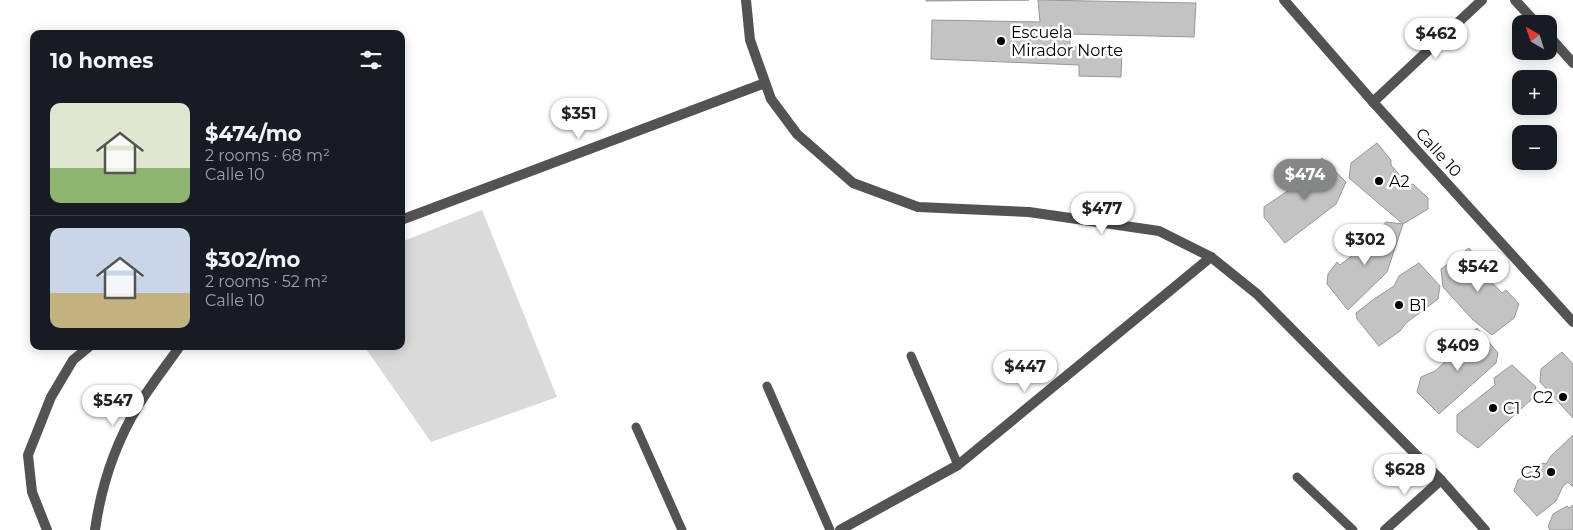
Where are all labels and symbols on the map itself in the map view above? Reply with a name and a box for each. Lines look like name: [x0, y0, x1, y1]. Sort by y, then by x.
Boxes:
north arrow: [1512, 15, 1558, 60]
pin: $462: [1406, 18, 1466, 60]
place label: Escuela Mirador Norte: [1011, 23, 1123, 60]
marker: Escuela Mirador Norte: [995, 35, 1007, 47]
pin: $351: [549, 98, 609, 140]
street label: Calle 10: [1412, 124, 1466, 181]
pin: $474: [1275, 158, 1335, 201]
place label: A2: [1389, 172, 1410, 191]
marker: A2: [1373, 175, 1385, 187]
pin: $477: [1072, 192, 1132, 235]
pin: $302: [1335, 224, 1395, 266]
pin: $542: [1448, 250, 1508, 293]
place label: B1: [1409, 296, 1427, 315]
marker: B1: [1393, 299, 1405, 311]
pin: $409: [1428, 330, 1488, 372]
pin: $447: [995, 350, 1055, 393]
pin: $547: [83, 384, 143, 427]
place label: C2: [1533, 388, 1553, 407]
marker: C2: [1557, 391, 1569, 403]
place label: C1: [1503, 399, 1520, 418]
marker: C1: [1487, 402, 1499, 414]
pin: $628: [1375, 454, 1435, 496]
place label: C3: [1521, 463, 1541, 482]
marker: C3: [1545, 466, 1557, 478]

